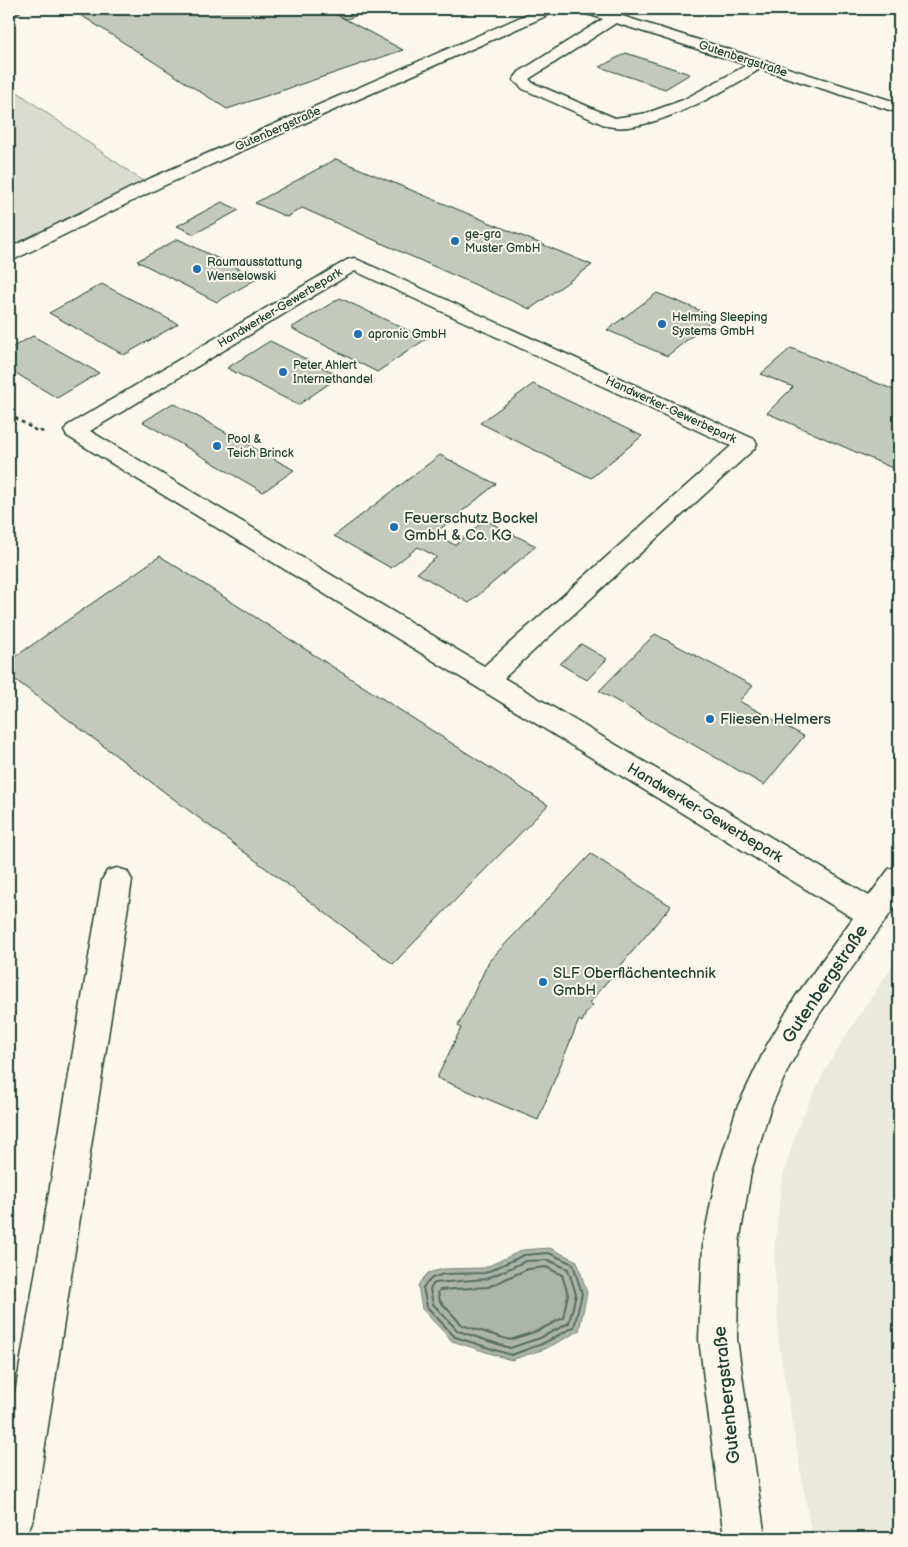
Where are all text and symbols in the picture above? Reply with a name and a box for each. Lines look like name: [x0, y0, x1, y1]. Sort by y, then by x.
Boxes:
street label: Gutenbergstraße: [697, 38, 789, 80]
street label: Gutenbergstraße: [233, 103, 323, 155]
place label: ge-gra Muster GmbH: [465, 227, 541, 256]
marker: ge-gra Muster GmbH: [449, 235, 461, 247]
place label: Raumausstattung Wenselowski: [207, 255, 302, 284]
marker: Raumausstattung Wenselowski: [191, 263, 203, 275]
street label: Handwerker-Gewerbepark: [215, 265, 345, 351]
place label: Helming Sleeping Systems GmbH: [672, 310, 768, 339]
marker: Helming Sleeping Systems GmbH: [656, 318, 668, 330]
place label: apronic GmbH: [368, 327, 446, 342]
marker: apronic GmbH: [352, 328, 364, 340]
place label: Peter Ahlert Internethandel: [293, 358, 373, 387]
marker: Peter Ahlert Internethandel: [277, 366, 289, 378]
street label: Handwerker-Gewerbepark: [603, 373, 739, 447]
place label: Pool & Teich Brinck: [227, 432, 294, 461]
marker: Pool & Teich Brinck: [211, 440, 223, 452]
place label: Feuerschutz Bockel GmbH & Co. KG: [404, 509, 538, 545]
marker: Feuerschutz Bockel GmbH & Co. KG: [388, 521, 400, 533]
place label: Fliesen Helmers: [720, 710, 831, 729]
marker: Fliesen Helmers: [704, 713, 716, 725]
street label: Handwerker-Gewerbepark: [624, 759, 787, 867]
street label: Gutenbergstraße: [778, 921, 873, 1047]
place label: SLF Oberflächentechnik GmbH: [553, 964, 716, 1000]
marker: SLF Oberflächentechnik GmbH: [537, 976, 549, 988]
street label: Gutenbergstraße: [709, 1325, 745, 1465]

